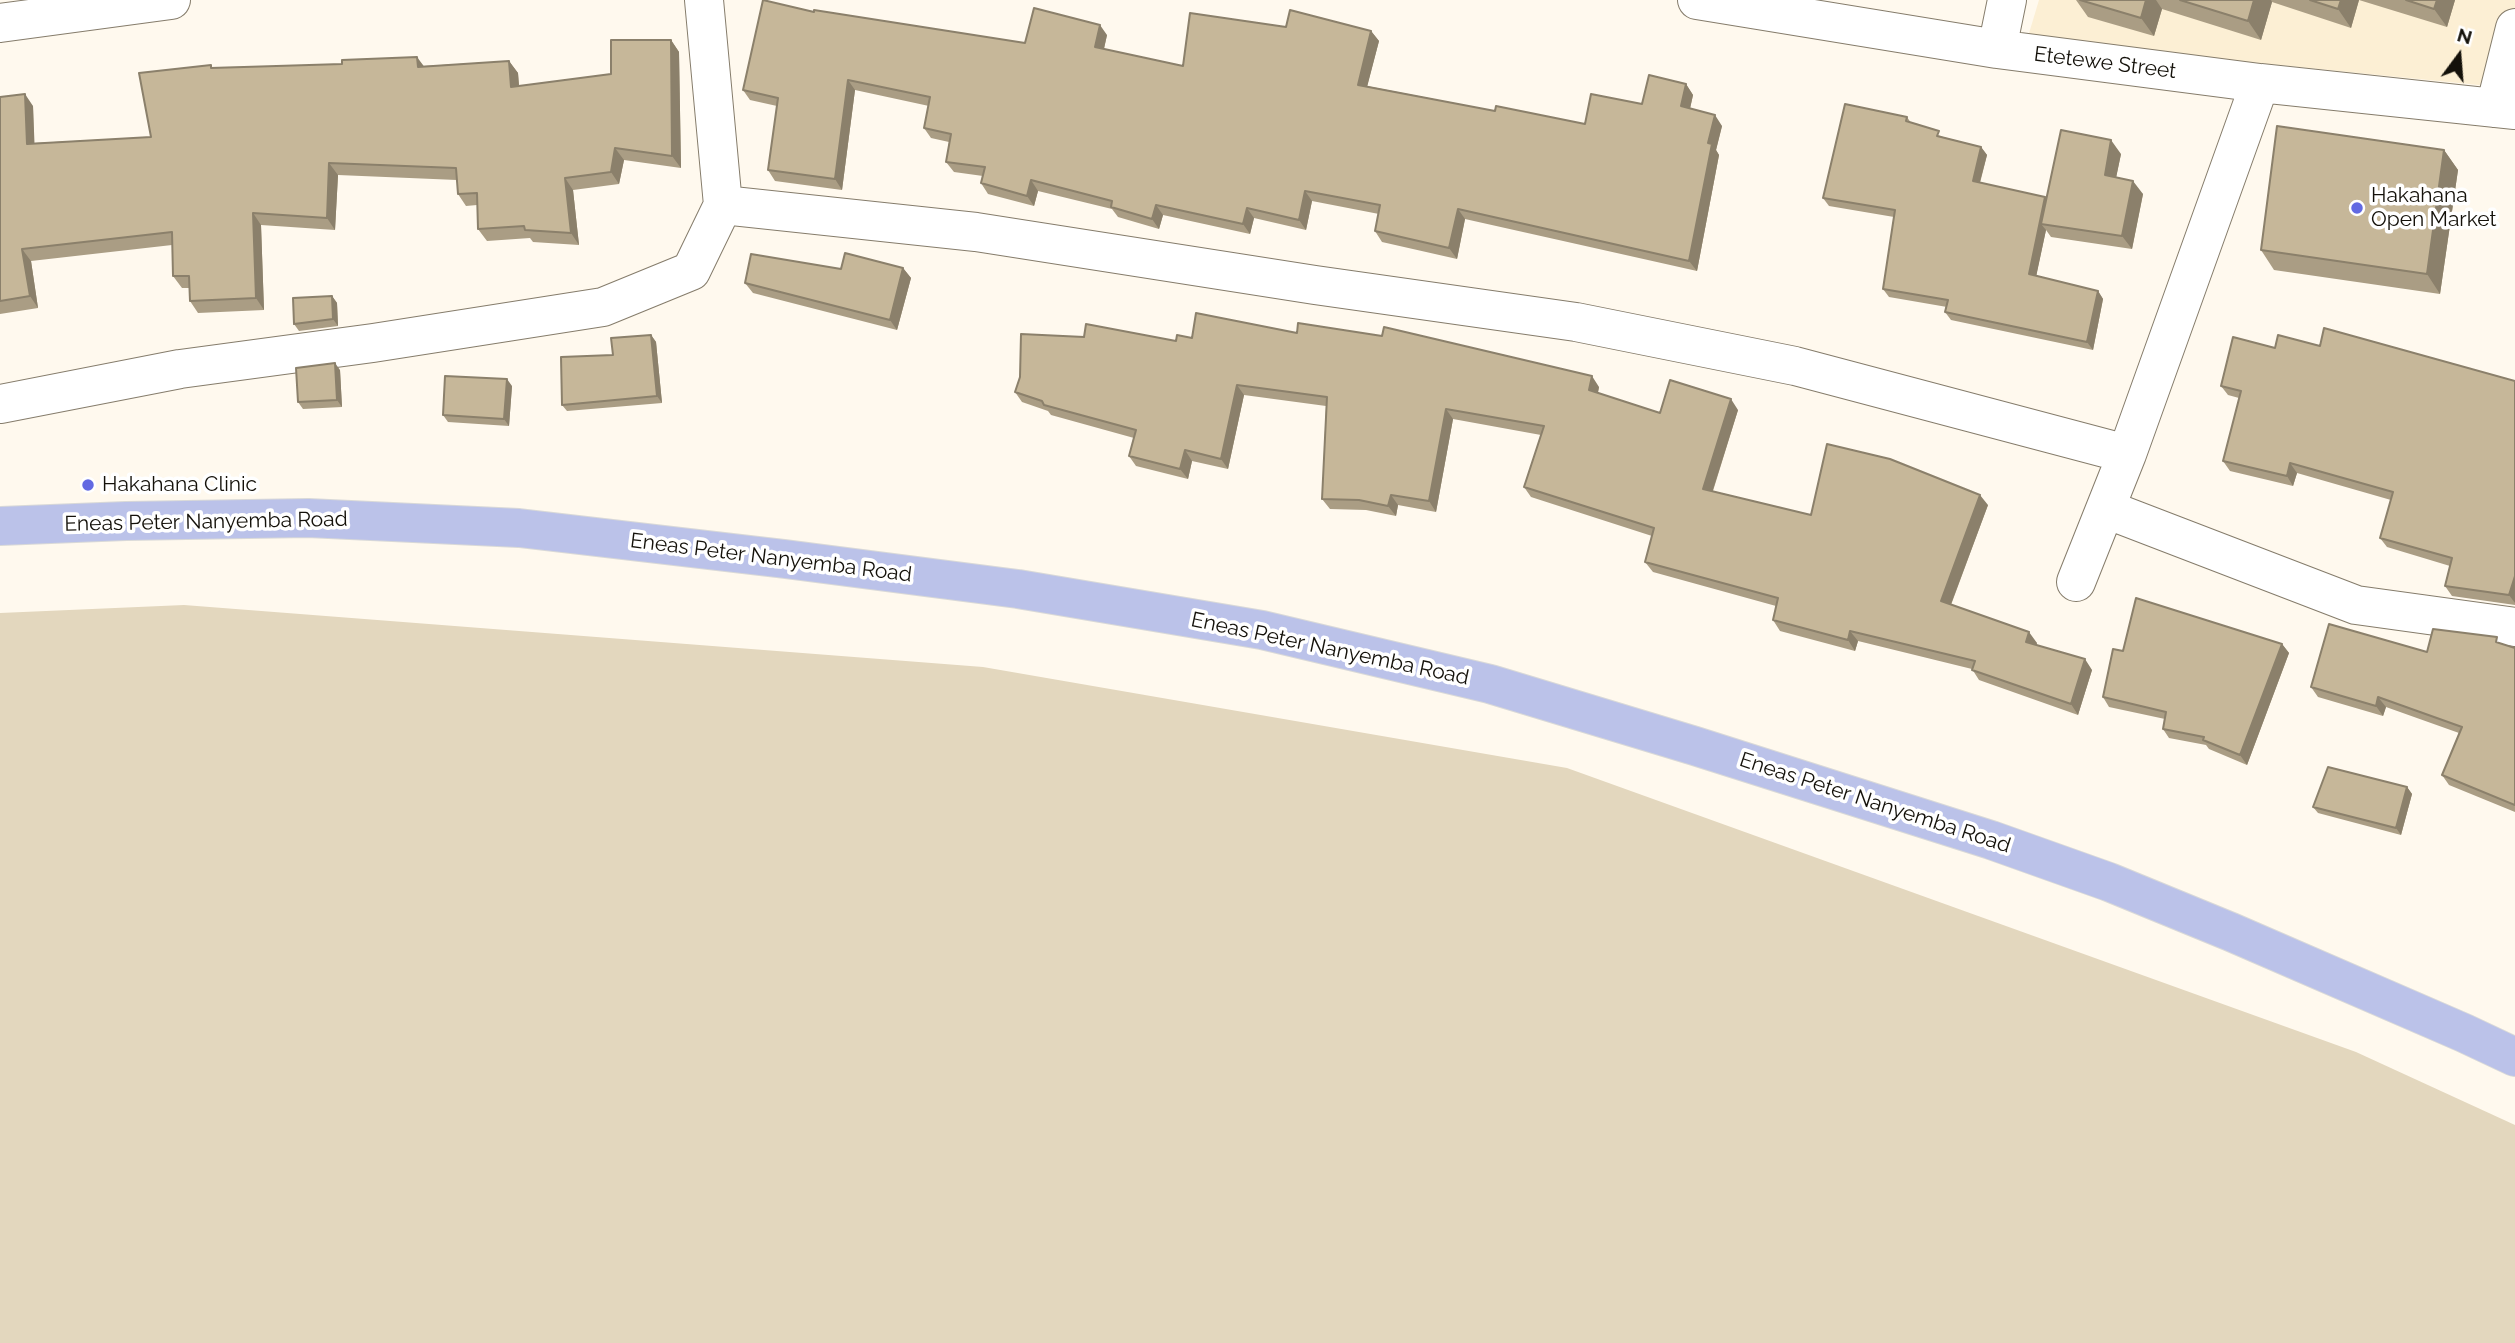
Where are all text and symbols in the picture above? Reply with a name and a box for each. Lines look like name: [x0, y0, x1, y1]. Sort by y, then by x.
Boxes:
north arrow: [2424, 21, 2494, 91]
text: N: [2455, 23, 2475, 48]
street label: Etetewe Street: [2032, 42, 2178, 84]
place label: Hakahana Open Market: [2371, 183, 2497, 233]
marker: Hakahana Open Market: [2349, 200, 2365, 216]
place label: Hakahana Clinic: [102, 472, 257, 498]
marker: Hakahana Clinic: [80, 477, 96, 493]
street label: Eneas Peter Nanyemba Road: [64, 507, 348, 537]
street label: Eneas Peter Nanyemba Road: [629, 528, 913, 588]
street label: Eneas Peter Nanyemba Road: [1189, 607, 1471, 691]
street label: Eneas Peter Nanyemba Road: [1736, 747, 2014, 859]

